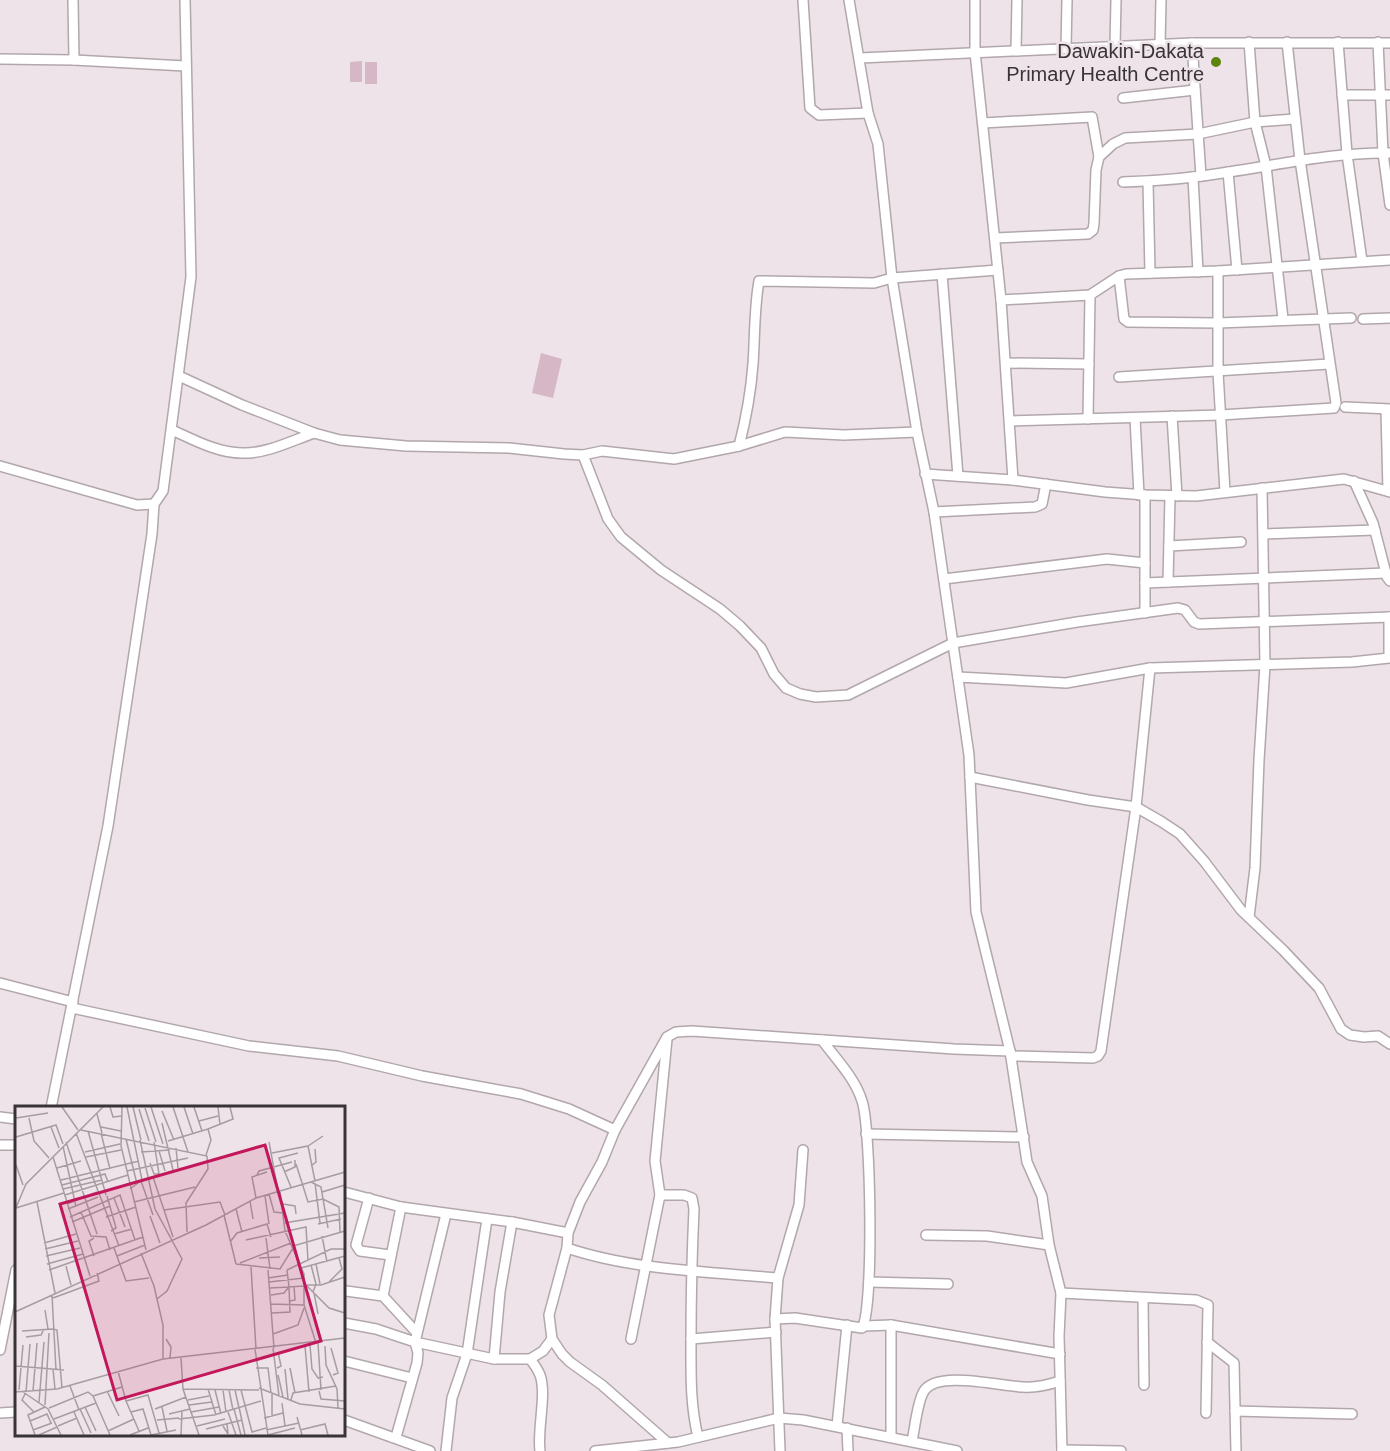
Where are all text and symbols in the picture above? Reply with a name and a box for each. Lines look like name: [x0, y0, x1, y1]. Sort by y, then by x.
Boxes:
place label: Dawakin-Dakata Primary Health Centre: [1006, 40, 1205, 85]
marker: Dawakin-Dakata Primary Health Centre: [1209, 55, 1223, 69]
inset map: [15, 1106, 345, 1436]

